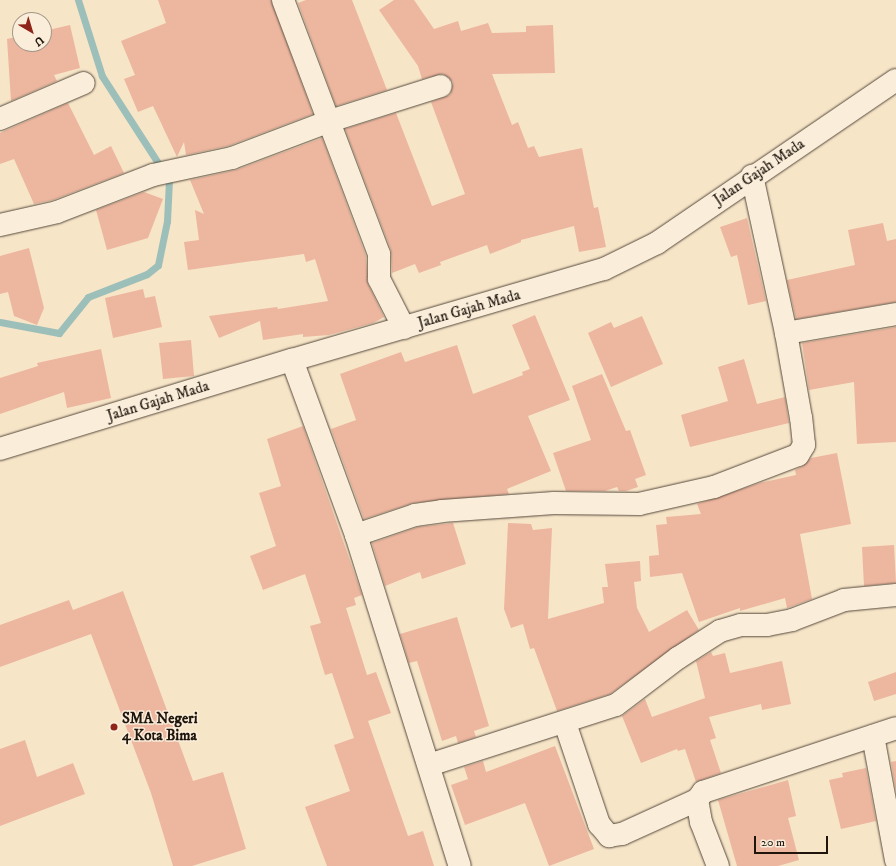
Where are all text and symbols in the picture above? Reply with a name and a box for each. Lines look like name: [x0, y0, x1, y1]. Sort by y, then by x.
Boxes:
north arrow: [12, 12, 52, 52]
text: U: [31, 33, 46, 49]
street label: Jalan Gajah Mada: [710, 135, 808, 209]
street label: Jalan Gajah Mada: [416, 286, 522, 332]
street label: Jalan Gajah Mada: [105, 377, 211, 425]
place label: SMA Negeri 4 Kota Bima: [122, 709, 198, 744]
marker: SMA Negeri 4 Kota Bima: [109, 722, 119, 732]
scale bar: [756, 828, 830, 854]
text: 20 m: [761, 835, 785, 850]

